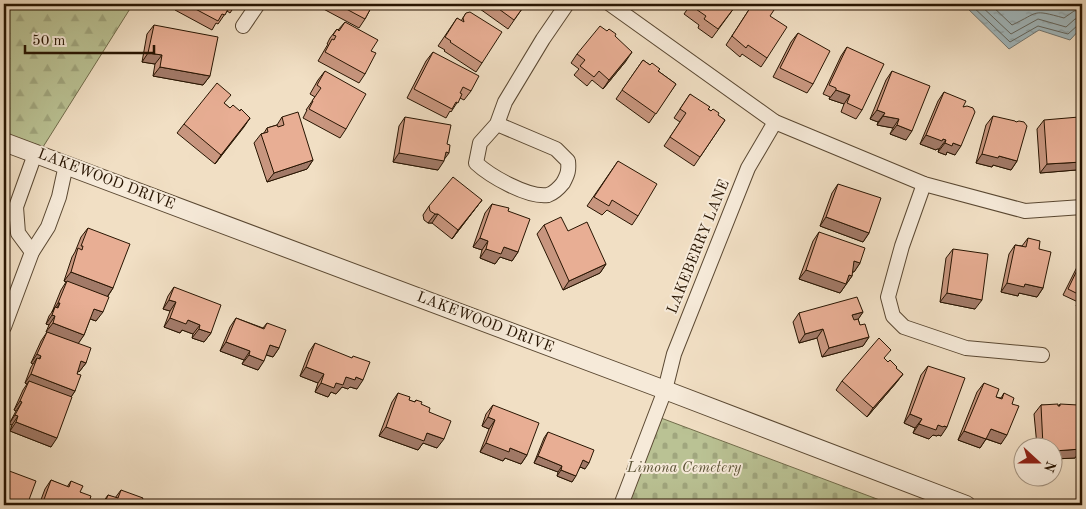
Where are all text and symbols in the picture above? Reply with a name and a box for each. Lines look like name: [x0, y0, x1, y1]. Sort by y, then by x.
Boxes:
scale bar: [25, 22, 154, 54]
text: 50 m: [32, 34, 66, 49]
street label: LAKEWOOD DRIVE: [35, 147, 177, 213]
street label: LAKEBERRY LANE: [665, 178, 733, 316]
street label: LAKEWOOD DRIVE: [414, 290, 556, 356]
north arrow: [1014, 436, 1064, 486]
text: N: [1041, 459, 1058, 474]
park label: Limona Cemetery: [626, 461, 742, 476]

